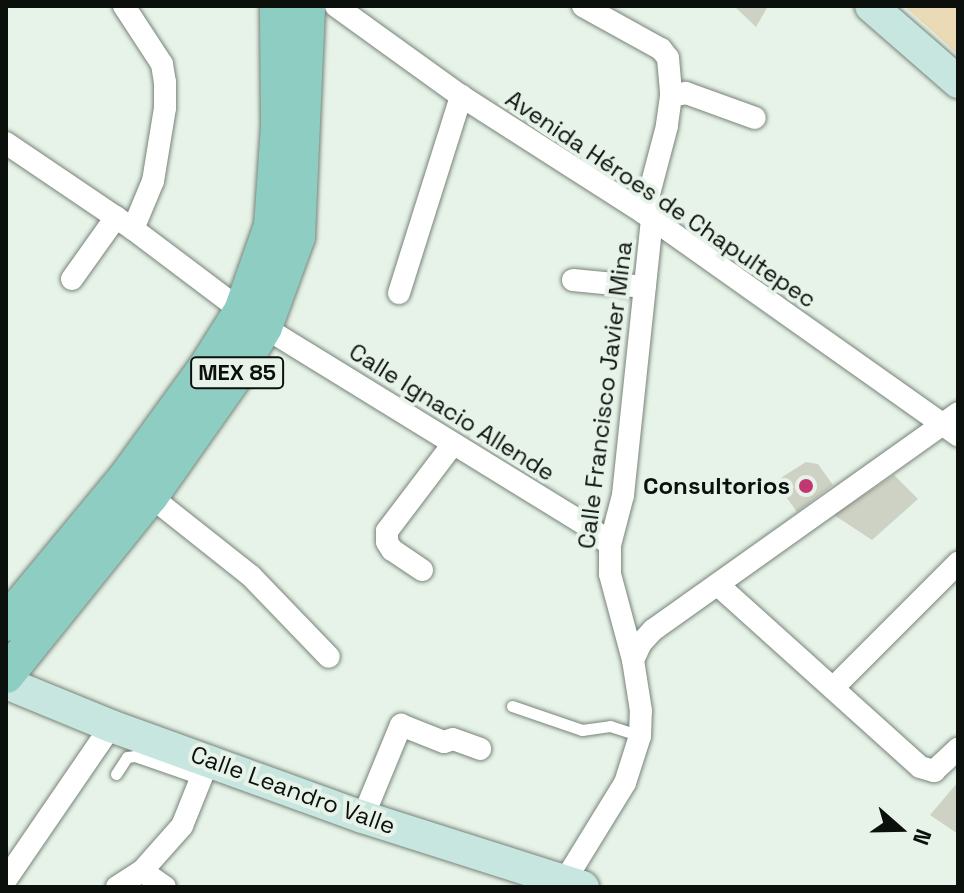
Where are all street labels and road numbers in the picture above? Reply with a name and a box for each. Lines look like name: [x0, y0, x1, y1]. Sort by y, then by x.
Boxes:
street label: Avenida Héroes de Chapultepec: [500, 84, 822, 314]
street label: Calle Francisco Javier Mina: [572, 239, 638, 551]
street label: Calle Ignacio Allende: [344, 337, 560, 487]
road number: MEX 85: [189, 355, 285, 391]
street label: Calle Leandro Valle: [187, 740, 399, 840]

